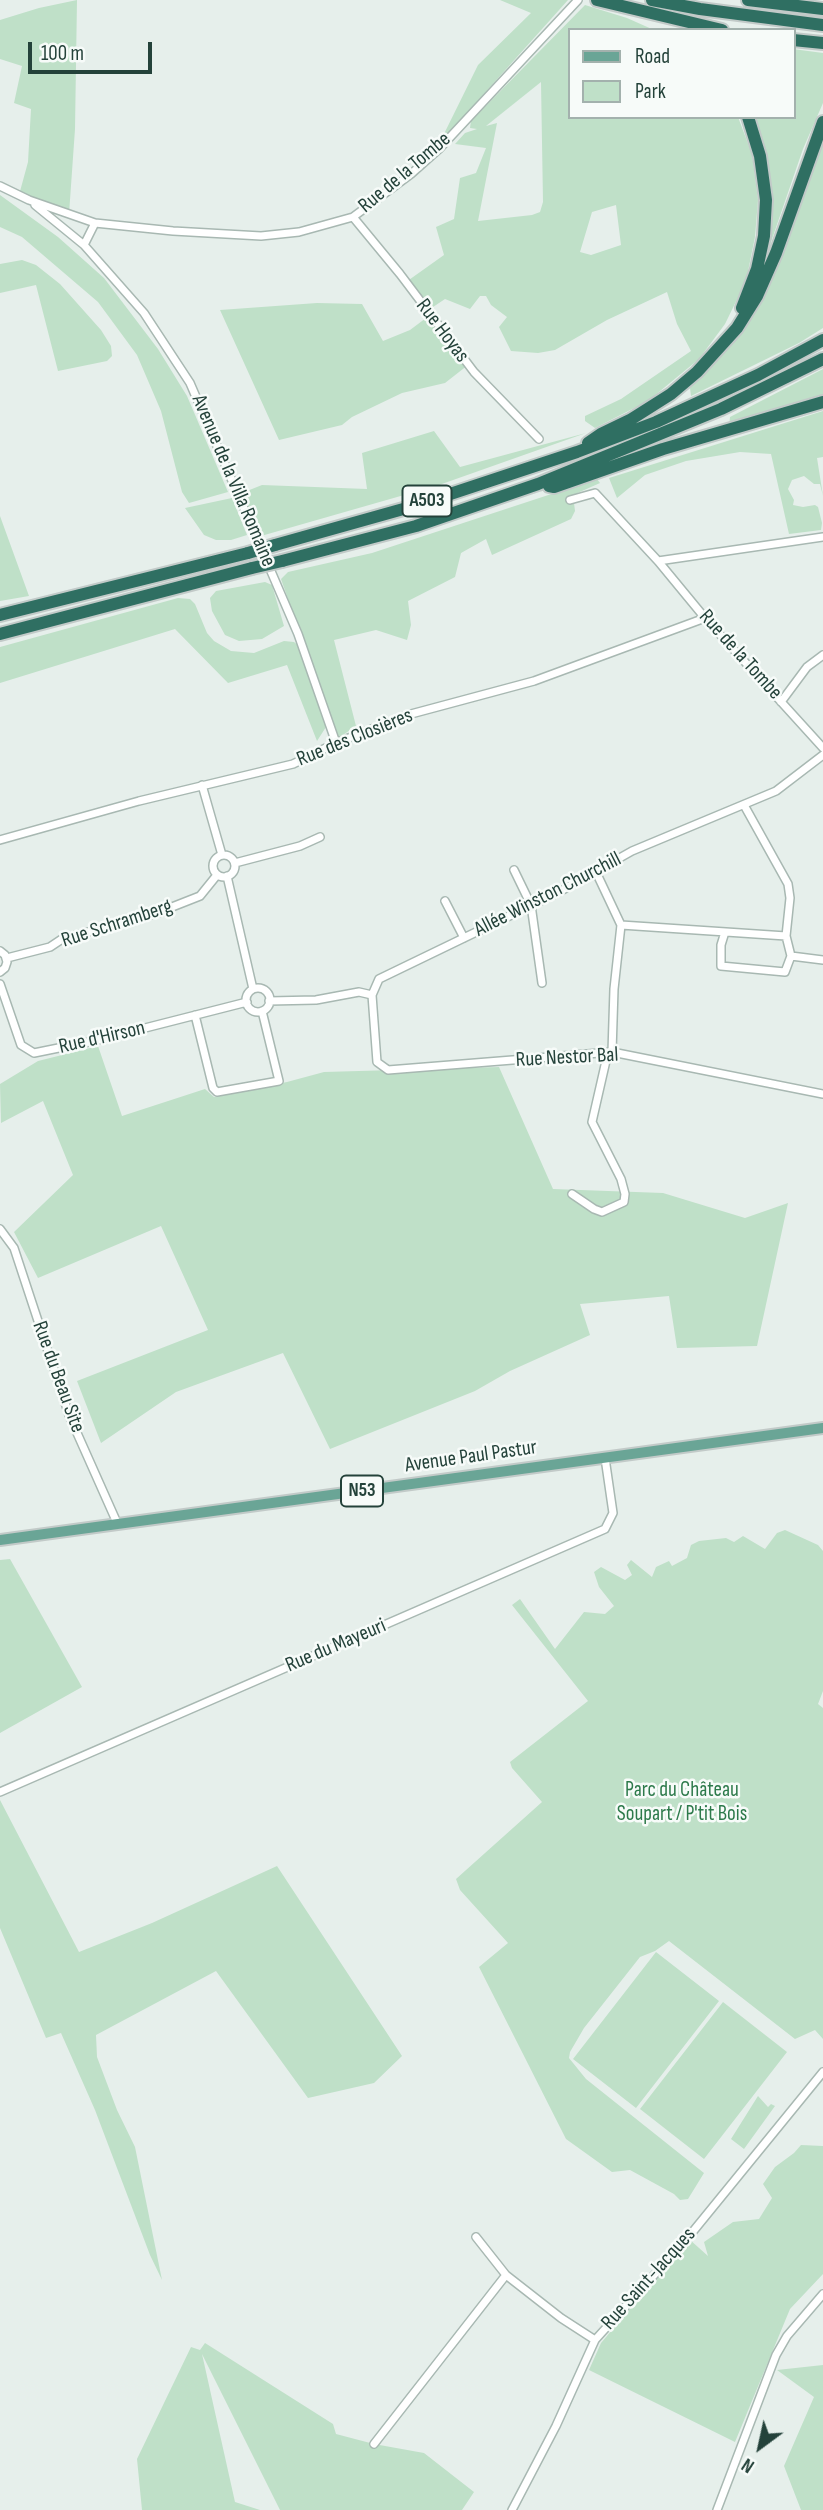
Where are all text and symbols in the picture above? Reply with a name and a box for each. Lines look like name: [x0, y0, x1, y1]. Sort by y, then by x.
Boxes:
scale bar: [32, 28, 156, 72]
legend: [568, 28, 795, 119]
text: 100 m: [41, 41, 84, 66]
text: Road: [635, 44, 670, 69]
text: Park: [635, 79, 666, 104]
street label: Rue de la Tombe: [354, 127, 456, 219]
street label: Rue Hoyas: [410, 294, 474, 368]
street label: Avenue de la Villa Romaine: [185, 391, 281, 571]
road number: A503: [402, 486, 452, 516]
street label: Rue de la Tombe: [693, 605, 787, 705]
street label: Rue des Closières: [293, 703, 417, 773]
street label: Allée Winston Churchill: [470, 847, 626, 943]
street label: Rue Schramberg: [58, 894, 176, 954]
street label: Rue d'Hirson: [56, 1016, 148, 1060]
street label: Rue Nestor Bal: [515, 1043, 619, 1073]
street label: Rue du Beau Site: [26, 1318, 90, 1436]
street label: Avenue Paul Pastur: [403, 1435, 539, 1479]
road number: N53: [341, 1476, 383, 1506]
street label: Rue du Mayeuri: [282, 1614, 390, 1678]
park label: Parc du Château Soupart / P'tit Bois: [617, 1778, 747, 1828]
street label: Rue Saint-Jacques: [596, 2223, 702, 2335]
north arrow: [725, 2412, 795, 2482]
text: N: [738, 2453, 759, 2477]

